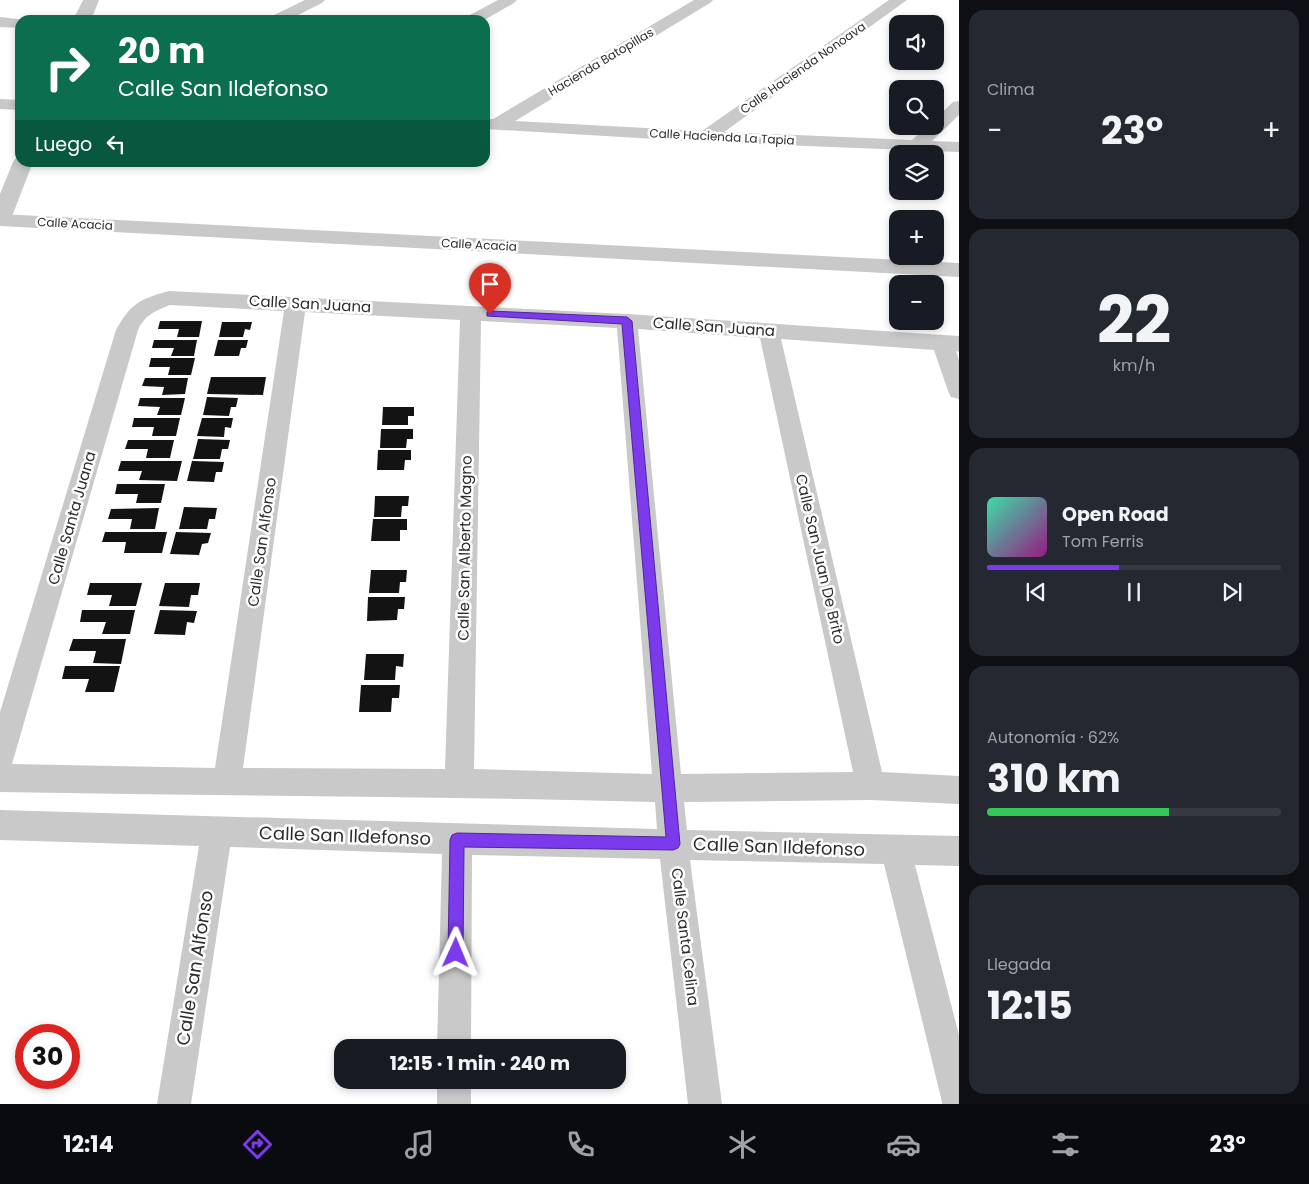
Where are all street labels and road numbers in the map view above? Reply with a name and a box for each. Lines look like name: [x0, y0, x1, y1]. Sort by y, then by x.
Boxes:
street label: Calle Hacienda Nonoava: [737, 18, 869, 117]
street label: Hacienda Batopillas: [545, 23, 657, 100]
street label: Calle Hacienda La Tapia: [649, 124, 795, 149]
street label: Calle Acacia: [37, 213, 113, 234]
street label: Calle Acacia: [441, 234, 517, 255]
street label: Calle San Juana: [248, 290, 372, 317]
street label: Calle San Juana: [652, 312, 776, 341]
street label: Calle Santa Juana: [42, 449, 101, 587]
street label: Calle San Alberto Magno: [452, 455, 477, 641]
street label: Calle San Juan De Brito: [791, 472, 850, 646]
street label: Calle San Alfonso: [242, 476, 281, 608]
street label: Calle San Ildefonso: [259, 820, 431, 851]
street label: Calle San Ildefonso: [693, 831, 865, 862]
street label: Calle Santa Celina: [667, 867, 704, 1007]
street label: Calle San Alfonso: [170, 889, 219, 1047]

